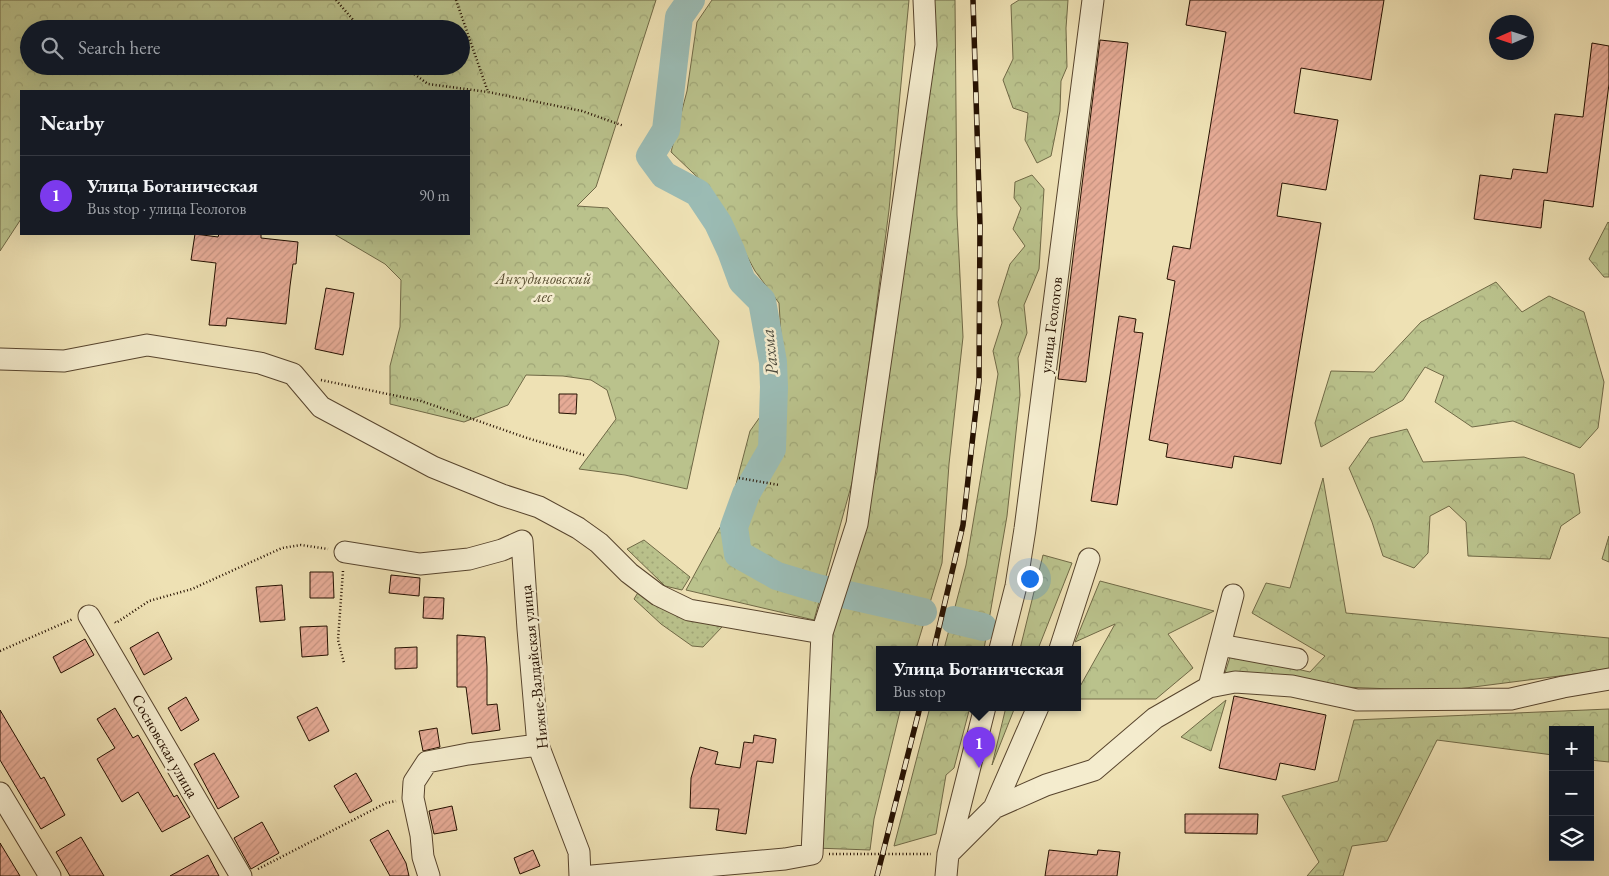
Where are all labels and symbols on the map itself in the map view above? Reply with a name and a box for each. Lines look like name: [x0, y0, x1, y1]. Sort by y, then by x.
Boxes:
north arrow: [1489, 15, 1534, 60]
park label: Анкудиновский лес: [494, 268, 591, 307]
street label: улица Геологов: [1035, 275, 1067, 374]
water label: Рахма: [755, 328, 783, 376]
your location: [1017, 566, 1043, 592]
street label: Нижне-Валдайская улица: [515, 583, 553, 750]
street label: Сосновская улица: [127, 690, 203, 802]
pin: 1: [963, 727, 995, 768]

